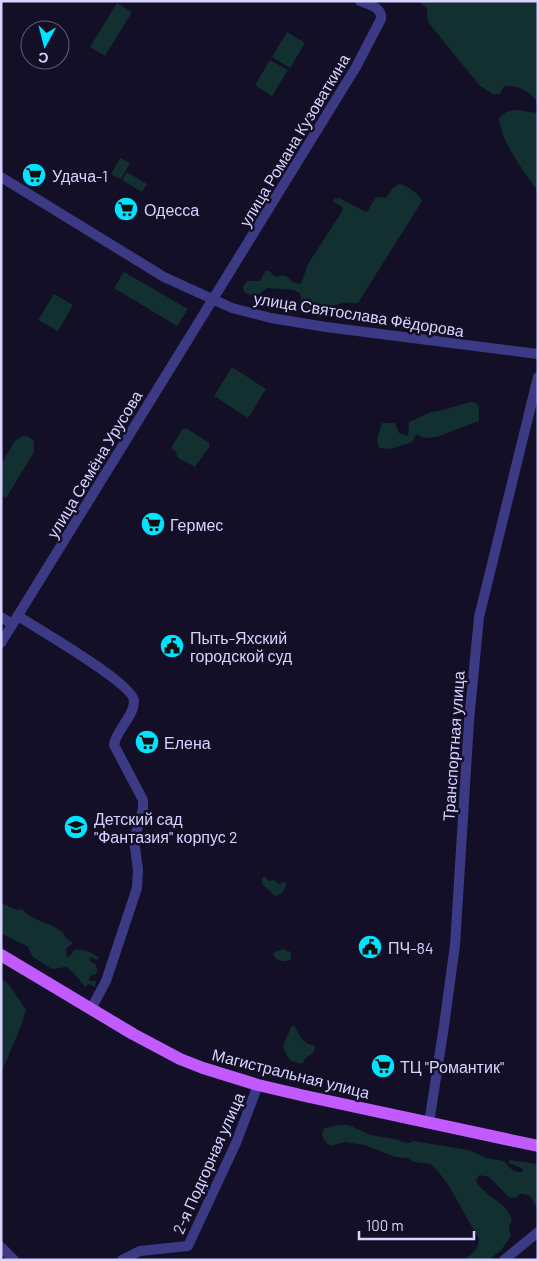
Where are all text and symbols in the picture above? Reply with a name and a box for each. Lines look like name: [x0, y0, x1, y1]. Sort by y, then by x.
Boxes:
north arrow: [20, 20, 70, 70]
text: С: [37, 49, 49, 67]
street label: улица Романа Кузоваткина: [235, 50, 353, 230]
supermarket icon: Удача-1: [21, 162, 47, 188]
place label: Удача-1: [52, 166, 108, 185]
supermarket icon: Одесса: [113, 196, 139, 222]
place label: Одесса: [144, 200, 199, 219]
street label: улица Святослава Фёдорова: [252, 288, 466, 340]
street label: улица Семёна Урусова: [42, 387, 146, 541]
supermarket icon: Гермес: [140, 511, 166, 537]
place label: Гермес: [170, 515, 223, 534]
place label: Пыть-Яхский городской суд: [190, 628, 293, 665]
public building icon: Пыть-Яхский городской суд: [159, 633, 185, 659]
street label: Транспортная улица: [438, 670, 468, 822]
supermarket icon: Елена: [134, 729, 160, 755]
place label: Елена: [164, 733, 211, 752]
place label: Детский сад "Фантазия" корпус 2: [94, 809, 238, 846]
school or university icon: Детский сад "Фантазия" корпус 2: [63, 814, 89, 840]
public building icon: ПЧ-84: [357, 934, 383, 960]
place label: ПЧ-84: [388, 938, 434, 957]
street label: Магистральная улица: [210, 1044, 372, 1102]
supermarket icon: ТЦ "Романтик": [370, 1053, 396, 1079]
place label: ТЦ "Романтик": [400, 1057, 504, 1076]
street label: 2-я Подгорная улица: [168, 1089, 248, 1237]
scale bar: [359, 1208, 474, 1240]
text: 100 m: [366, 1216, 404, 1234]

